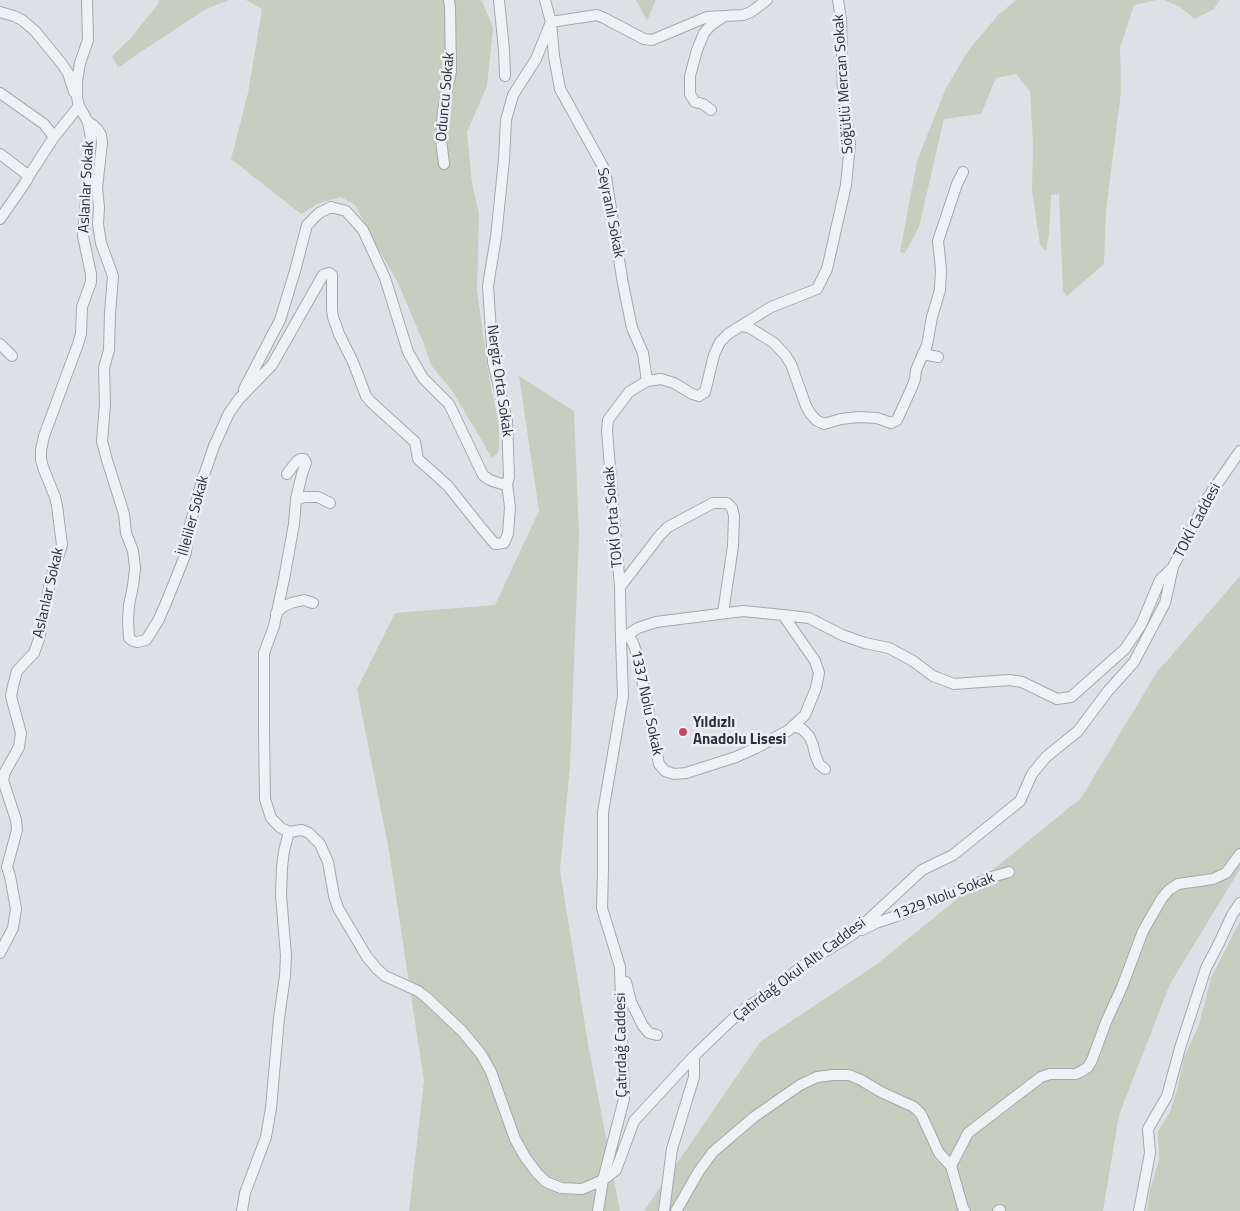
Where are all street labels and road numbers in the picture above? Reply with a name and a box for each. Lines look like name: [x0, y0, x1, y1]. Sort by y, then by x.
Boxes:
street label: Söğütlü Mercan Sokak: [830, 13, 858, 155]
street label: Oduncu Sokak: [433, 52, 459, 142]
street label: Aslanlar Sokak: [76, 140, 98, 234]
street label: Seyranlı Sokak: [592, 166, 628, 260]
street label: Nergiz Orta Sokak: [482, 324, 516, 438]
street label: TOKİ Orta Sokak: [601, 465, 627, 569]
street label: İlleliler Sokak: [175, 474, 213, 558]
street label: TOKİ Caddesi: [1171, 480, 1225, 562]
street label: Aslanlar Sokak: [30, 546, 68, 640]
street label: 1337 Nolu Sokak: [626, 649, 666, 757]
street label: 1329 Nolu Sokak: [891, 869, 997, 925]
street label: Çatırdağ Okul Altı Caddesi: [730, 914, 870, 1026]
street label: Çatırdağ Caddesi: [612, 992, 632, 1098]

